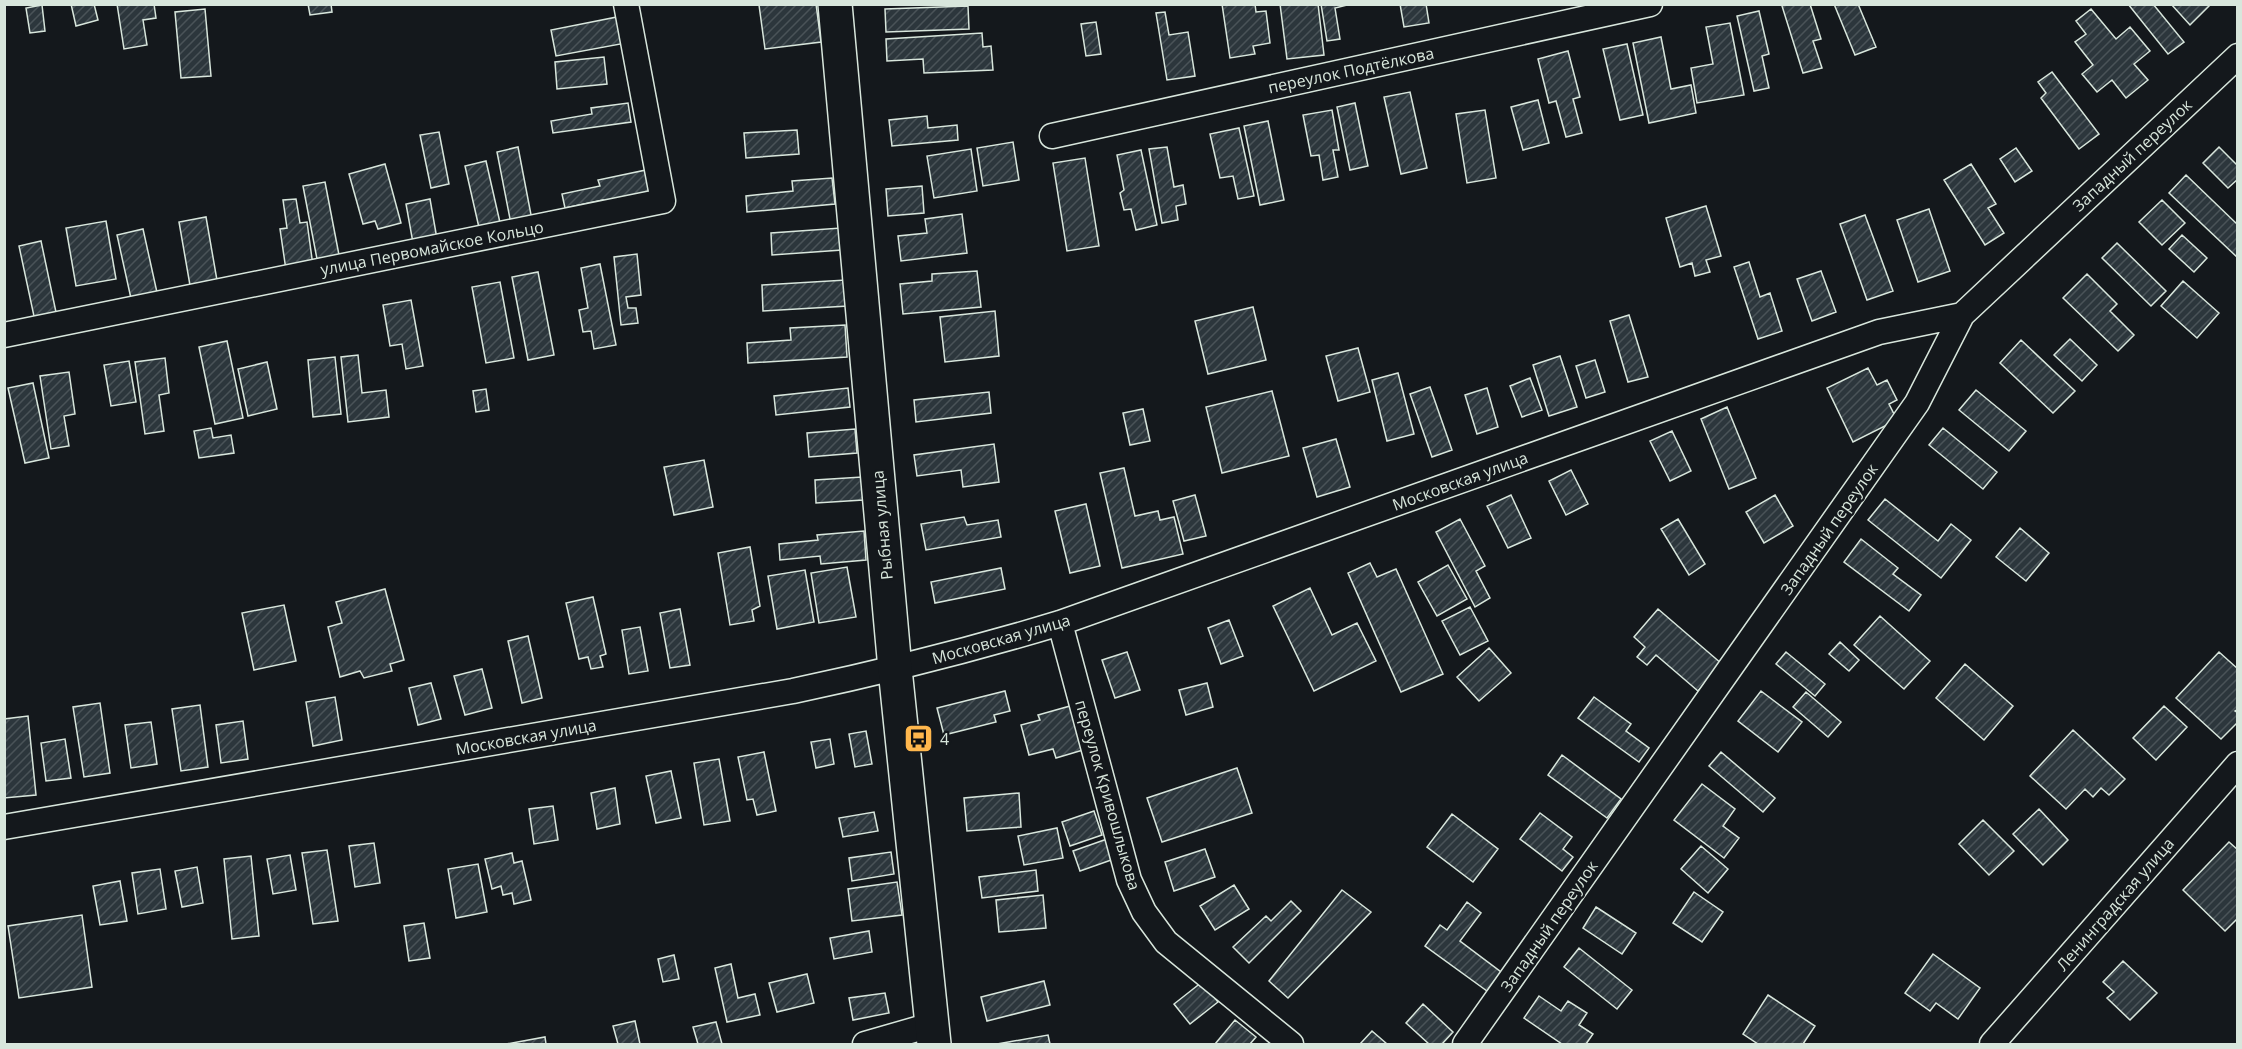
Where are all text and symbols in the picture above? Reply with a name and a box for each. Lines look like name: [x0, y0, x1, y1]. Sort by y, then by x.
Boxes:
street label: переулок Подтёлкова: [1266, 42, 1436, 98]
street label: Западный переулок: [2068, 93, 2197, 216]
street label: улица Первомайское Кольцо: [319, 216, 545, 280]
street label: Московская улица: [1389, 446, 1531, 516]
street label: Западный переулок: [1775, 458, 1883, 599]
street label: Рыбная улица: [866, 469, 898, 581]
street label: Московская улица: [929, 609, 1073, 669]
street label: переулок Кривошлыкова: [1070, 697, 1146, 893]
street label: Московская улица: [454, 714, 598, 760]
bus stop icon: 4: [903, 723, 935, 755]
place label: 4: [940, 728, 949, 750]
street label: Ленинградская улица: [2051, 833, 2179, 975]
street label: Западный переулок: [1495, 855, 1603, 996]

